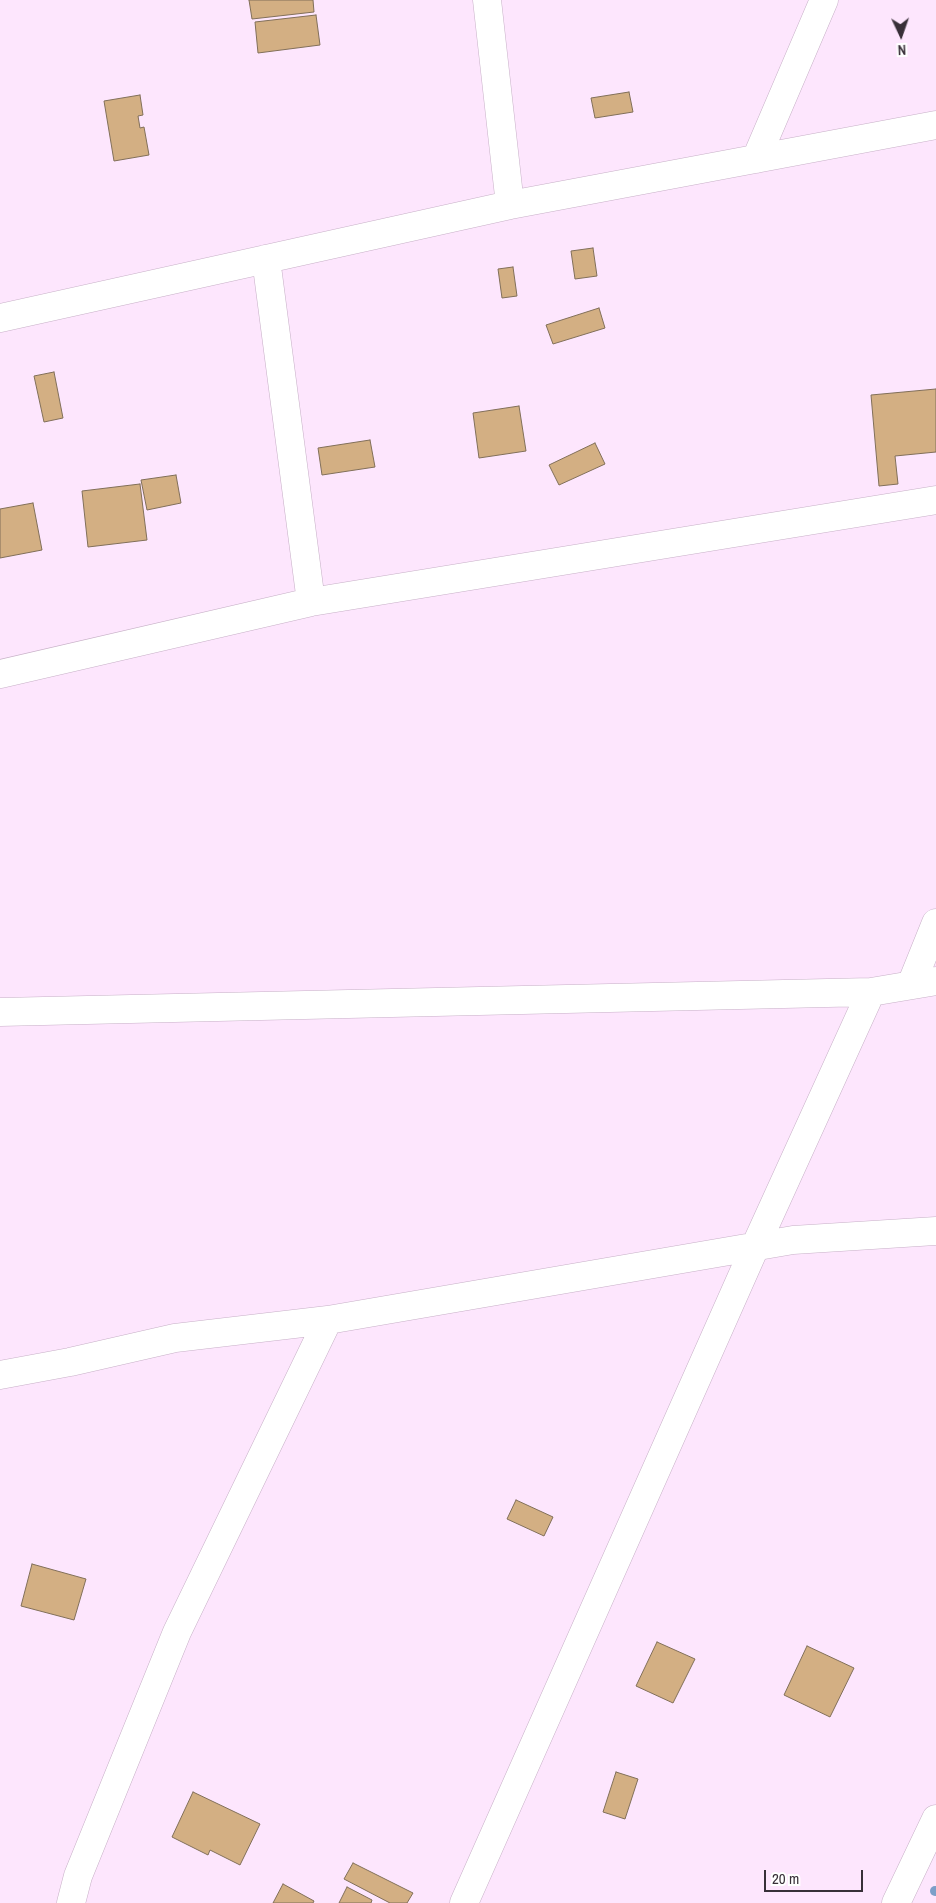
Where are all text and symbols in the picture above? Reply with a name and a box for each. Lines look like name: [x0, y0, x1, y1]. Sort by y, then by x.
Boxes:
north arrow: [876, 10, 926, 60]
text: N: [897, 41, 906, 59]
scale bar: [766, 1860, 865, 1892]
text: 20 m: [772, 1868, 799, 1889]

